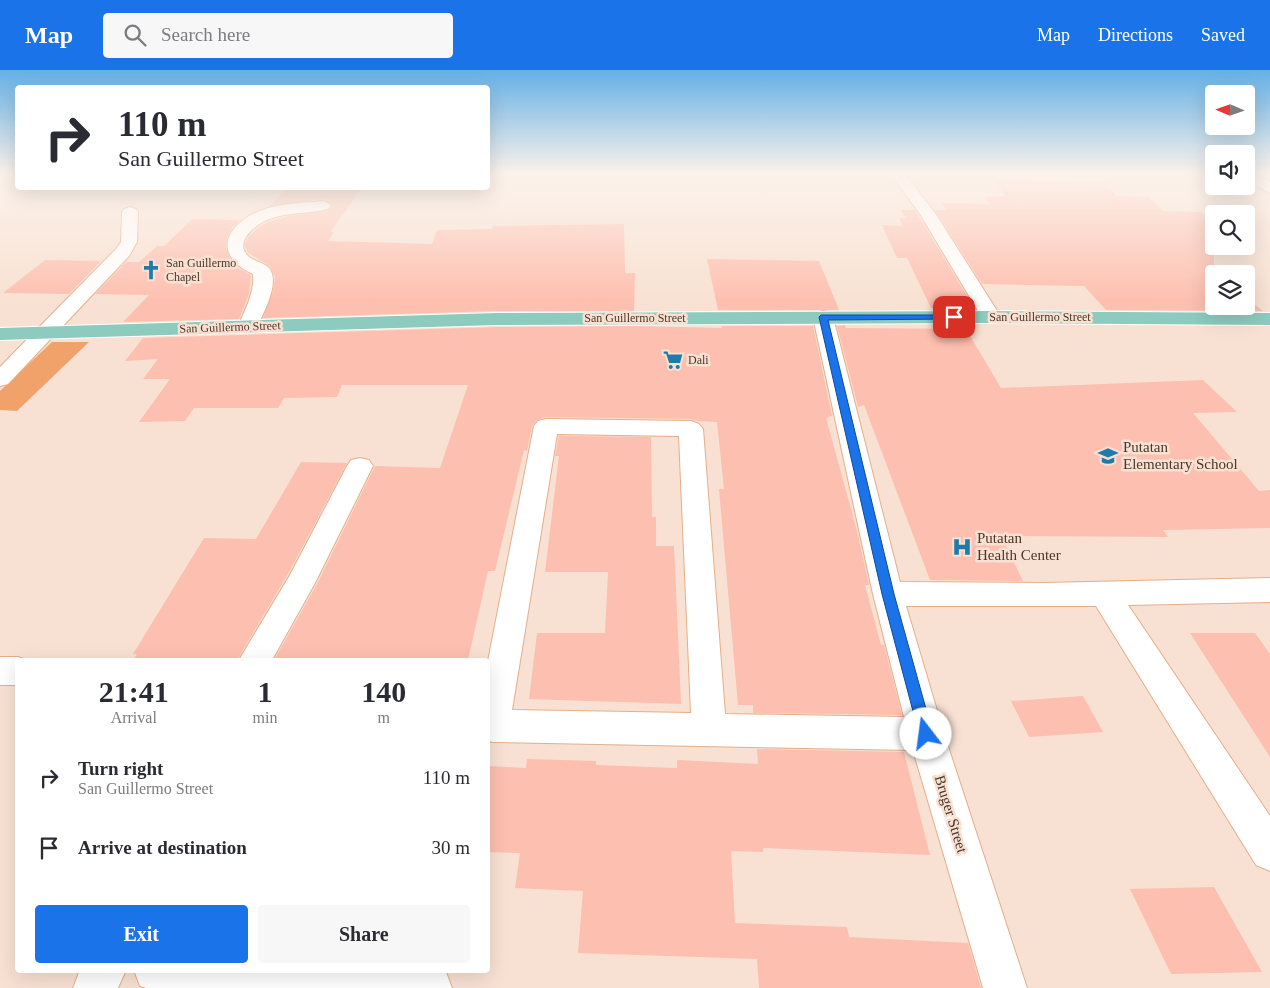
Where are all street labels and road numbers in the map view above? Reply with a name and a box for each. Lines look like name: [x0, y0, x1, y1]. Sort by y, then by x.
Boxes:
street label: San Guillermo Street: [989, 310, 1091, 324]
street label: San Guillermo Street: [584, 311, 686, 325]
street label: San Guillermo Street: [179, 318, 282, 336]
street label: Bruger Street: [932, 773, 971, 856]

